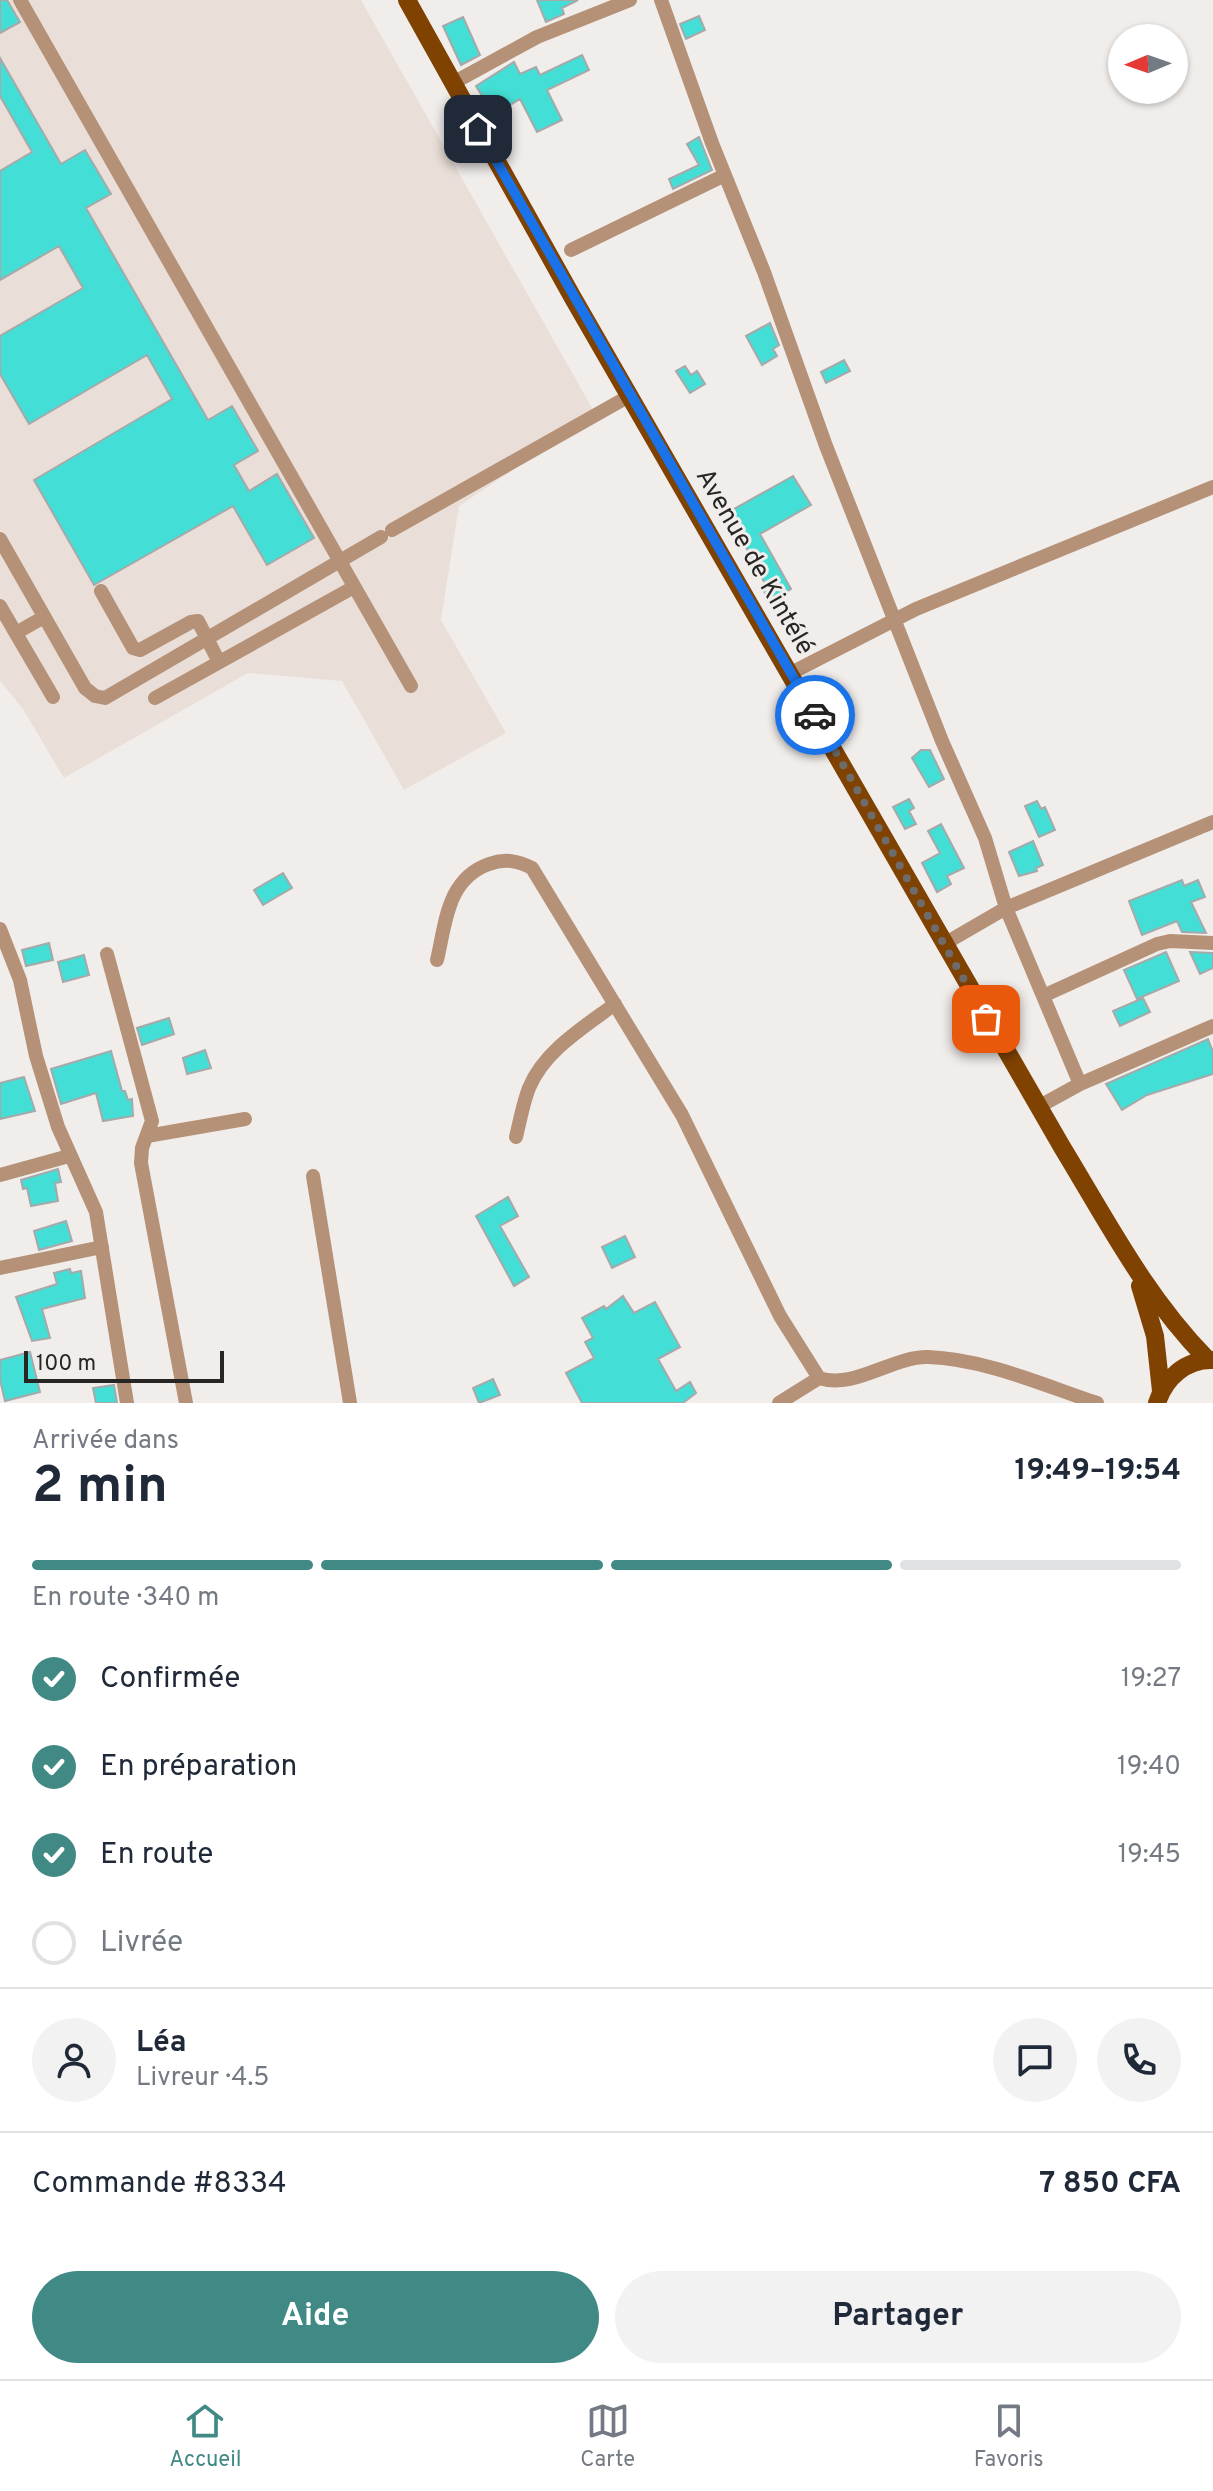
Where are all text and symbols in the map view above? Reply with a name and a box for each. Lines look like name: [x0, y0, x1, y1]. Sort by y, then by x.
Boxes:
north arrow: [1108, 24, 1188, 104]
map controls: [1108, 24, 1188, 104]
pin: [444, 95, 512, 163]
icon: home: [456, 107, 500, 151]
street label: Avenue de Kintélé: [687, 463, 821, 661]
courier: [775, 675, 855, 755]
icon: car: [793, 693, 837, 737]
pin: [952, 985, 1020, 1053]
icon: bag: [964, 997, 1008, 1041]
scale bar: [24, 1347, 224, 1383]
text: 100 m: [36, 1351, 96, 1378]
text: Arrivée dans: [32, 1425, 179, 1458]
text: 19:49–19:54: [1015, 1453, 1181, 1490]
text: 2 min: [32, 1455, 168, 1521]
text: En route · 340 m: [32, 1582, 219, 1615]
icon: check: [32, 1657, 76, 1701]
text: Confirmée: [100, 1661, 240, 1698]
text: 19:27: [1121, 1663, 1181, 1696]
icon: check: [32, 1745, 76, 1789]
text: En préparation: [100, 1749, 297, 1786]
text: 19:40: [1117, 1751, 1181, 1784]
icon: check: [32, 1833, 76, 1877]
text: En route: [100, 1837, 214, 1874]
text: 19:45: [1118, 1839, 1181, 1872]
text: Livrée: [100, 1925, 183, 1962]
button: person: [32, 2018, 116, 2102]
button: chat: [993, 2018, 1077, 2102]
button: phone: [1097, 2018, 1181, 2102]
text: Léa: [136, 2025, 186, 2062]
text: Livreur · 4.5: [136, 2062, 269, 2095]
text: Commande #8334: [32, 2166, 287, 2203]
text: 7 850 CFA: [1039, 2166, 1181, 2203]
button: Aide: [32, 2271, 599, 2363]
button: Partager: [615, 2271, 1181, 2363]
tab: Accueil: [169, 2399, 241, 2474]
tab: Carte: [580, 2399, 635, 2474]
tab: Favoris: [974, 2399, 1044, 2474]

